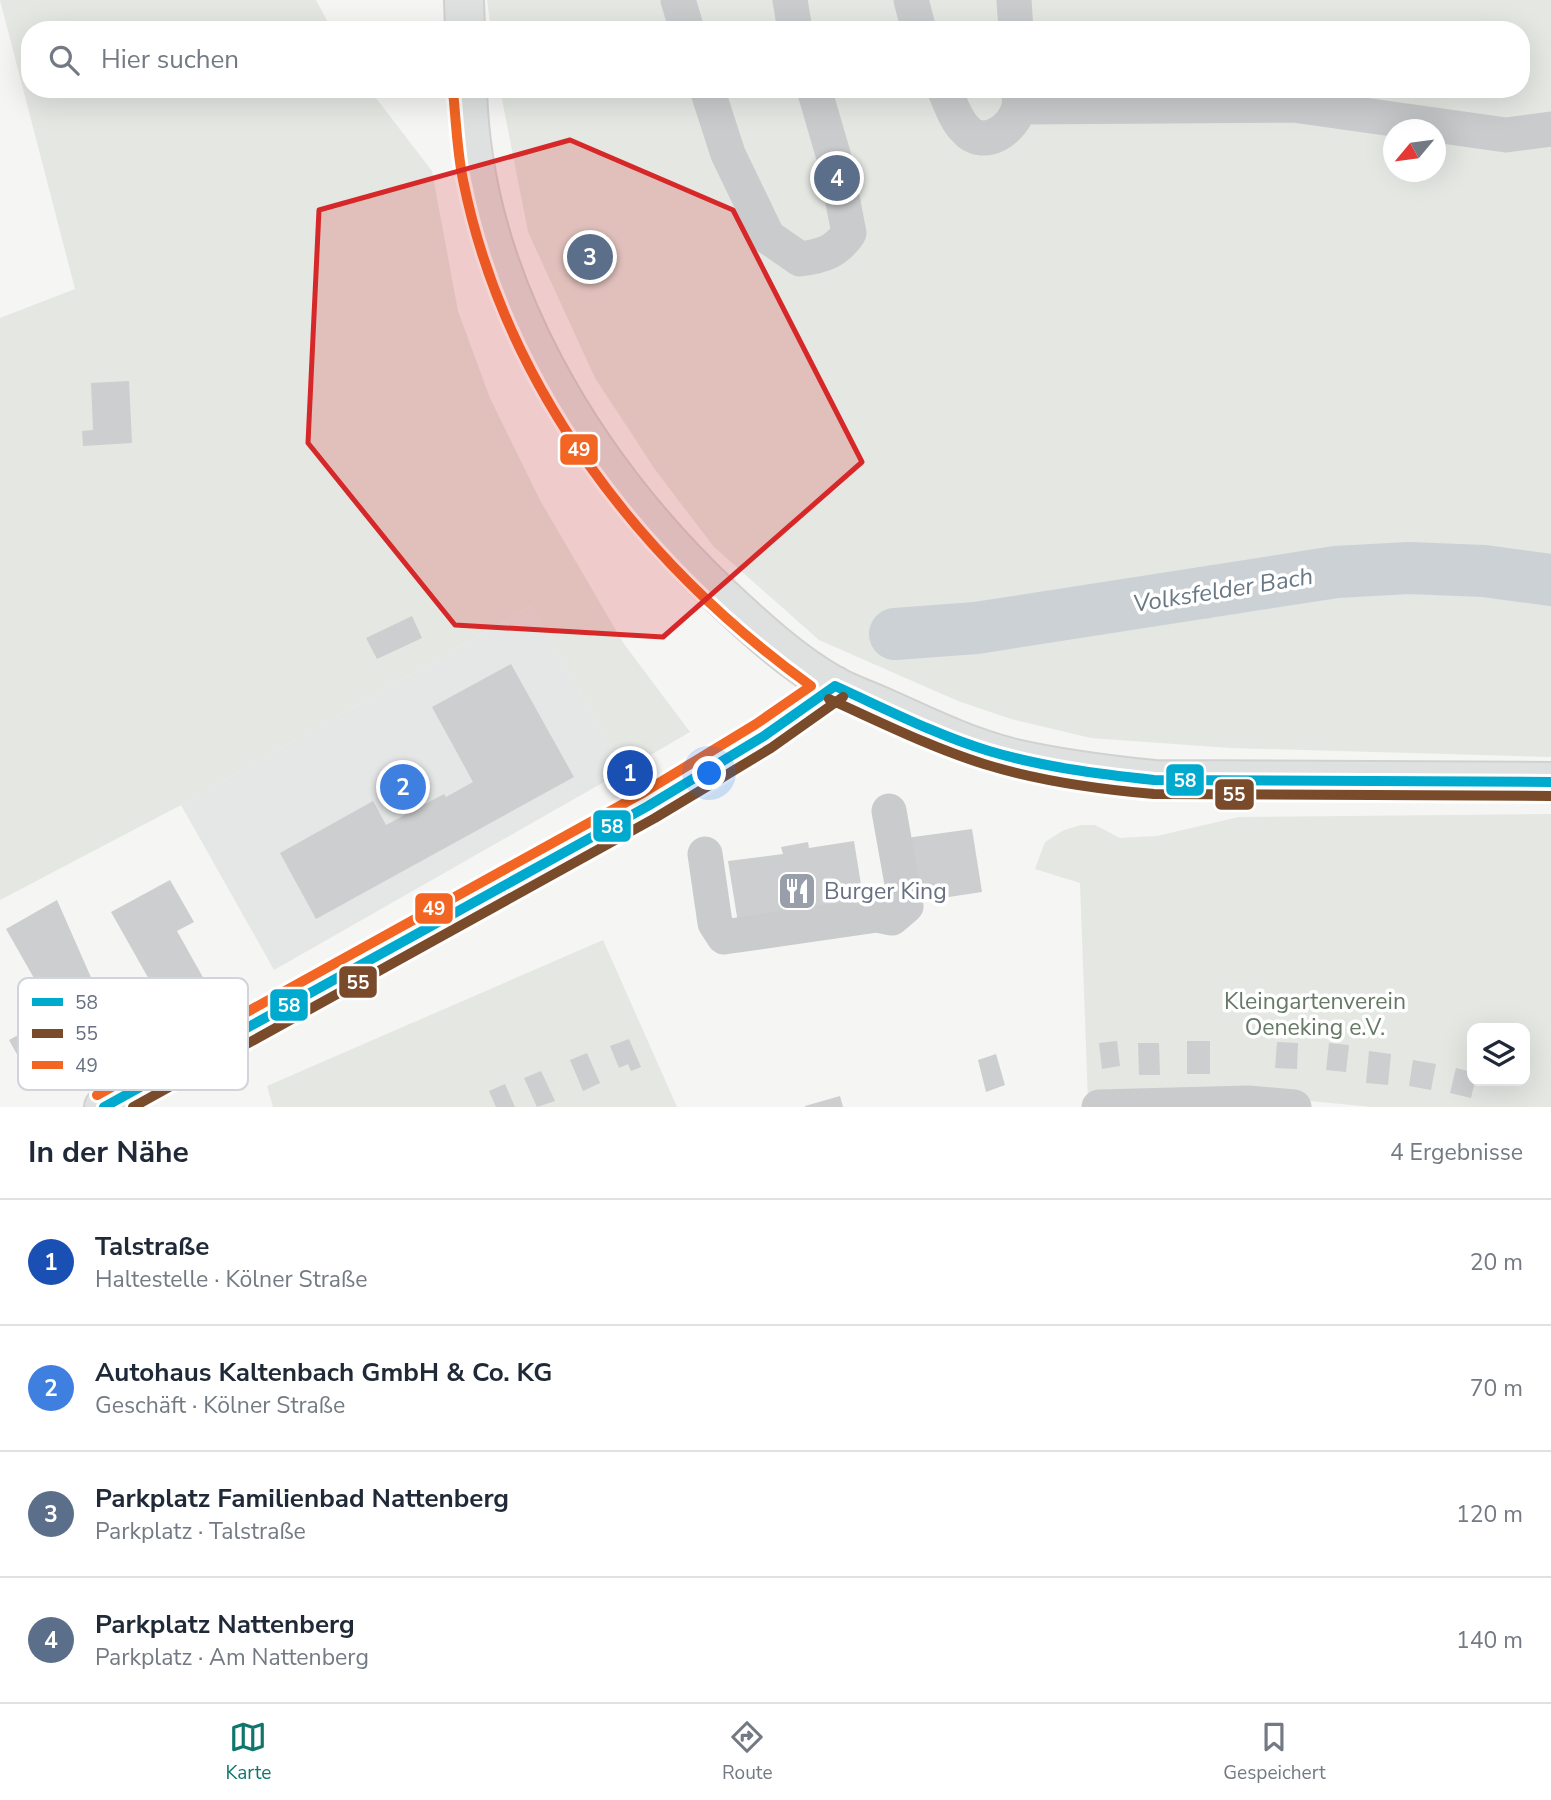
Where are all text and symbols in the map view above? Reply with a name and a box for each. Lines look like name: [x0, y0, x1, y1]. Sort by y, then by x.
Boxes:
search box: [21, 21, 1530, 98]
icon: search: [45, 41, 83, 79]
text: Hier suchen: [101, 42, 239, 77]
north arrow: [1383, 119, 1446, 182]
pin: 4: [814, 152, 860, 204]
pin: 3: [567, 231, 613, 283]
line badge: 49: [559, 433, 599, 466]
text: 49: [568, 437, 590, 463]
water label: Volksfelder Bach: [1131, 560, 1315, 620]
pin: 1: [607, 747, 653, 799]
your location: [692, 756, 726, 790]
pin: 2: [380, 761, 426, 813]
line badge: 58: [1165, 763, 1205, 797]
text: 58: [1174, 768, 1196, 794]
line badge: 55: [1214, 778, 1255, 811]
text: 55: [1223, 782, 1245, 808]
line badge: 58: [592, 809, 632, 843]
text: 58: [601, 814, 623, 840]
restaurant icon: Burger King: [776, 870, 818, 912]
place label: Burger King: [824, 876, 947, 907]
line badge: 49: [414, 892, 454, 925]
text: 49: [423, 896, 445, 922]
line badge: 55: [338, 965, 378, 999]
text: 55: [347, 970, 369, 996]
legend: [18, 978, 248, 1090]
park label: Kleingartenverein Oeneking e.V.: [1224, 986, 1406, 1043]
line badge: 58: [269, 988, 309, 1022]
text: 58: [75, 990, 98, 1016]
text: 58: [278, 993, 300, 1019]
text: 55: [75, 1021, 98, 1047]
map controls: [1467, 1023, 1530, 1086]
button: layers: [1467, 1023, 1530, 1086]
text: 49: [75, 1053, 98, 1079]
text: In der Nähe: [28, 1132, 189, 1173]
text: 4 Ergebnisse: [1390, 1137, 1523, 1168]
text: Talstraße: [95, 1229, 209, 1264]
text: 1: [44, 1247, 58, 1278]
text: 20 m: [1470, 1247, 1523, 1278]
text: Haltestelle · Kölner Straße: [95, 1264, 367, 1295]
text: Autohaus Kaltenbach GmbH & Co. KG: [95, 1355, 552, 1390]
text: 2: [44, 1373, 58, 1404]
text: 70 m: [1470, 1373, 1523, 1404]
text: Geschäft · Kölner Straße: [95, 1390, 345, 1421]
text: Parkplatz Familienbad Nattenberg: [95, 1481, 509, 1516]
text: 3: [44, 1499, 58, 1530]
text: 120 m: [1456, 1499, 1523, 1530]
text: Parkplatz · Talstraße: [95, 1516, 306, 1547]
text: Parkplatz Nattenberg: [95, 1607, 355, 1642]
text: 4: [44, 1625, 58, 1656]
text: 140 m: [1456, 1625, 1523, 1656]
text: Parkplatz · Am Nattenberg: [95, 1642, 369, 1673]
tab: Karte: [225, 1718, 271, 1786]
tab: Route: [722, 1718, 773, 1786]
tab: Gespeichert: [1223, 1718, 1326, 1786]

